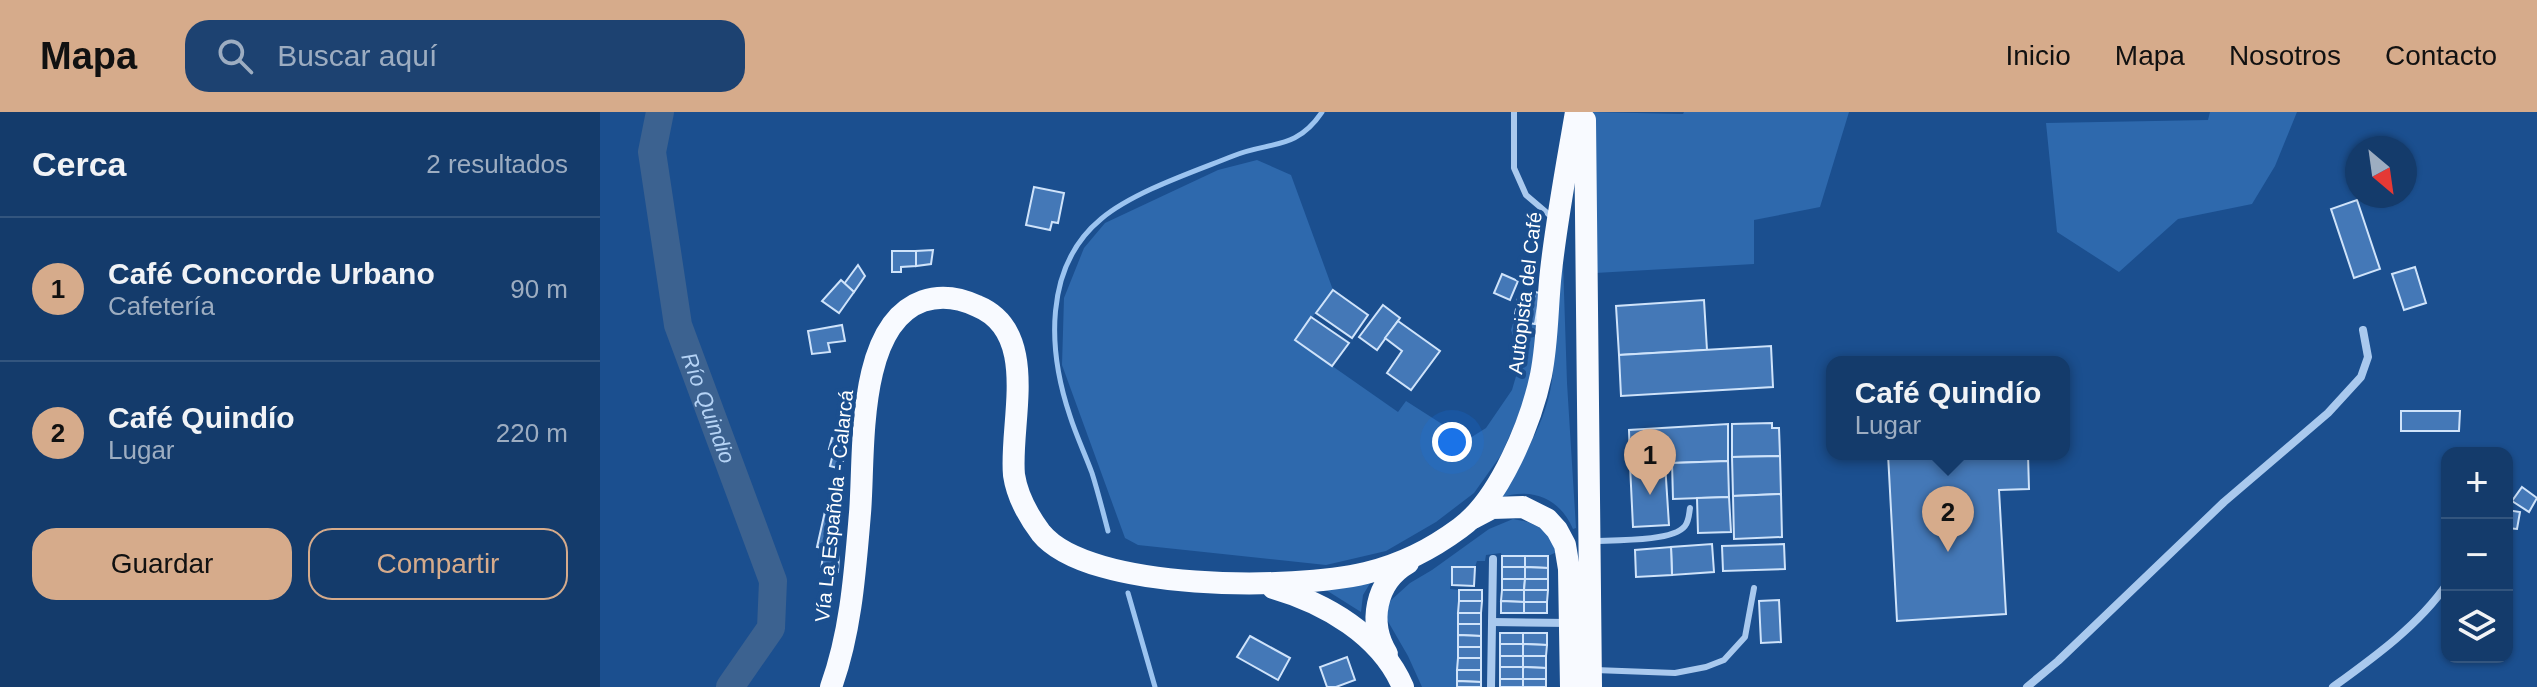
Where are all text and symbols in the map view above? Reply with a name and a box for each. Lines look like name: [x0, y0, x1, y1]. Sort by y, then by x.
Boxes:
search box: [185, 20, 745, 92]
icon: search: [213, 34, 257, 78]
text: Mapa: [40, 35, 137, 77]
text: Buscar aquí: [277, 39, 437, 72]
text: Inicio: [2005, 40, 2071, 71]
text: Mapa: [2115, 40, 2185, 71]
text: Nosotros: [2229, 40, 2341, 71]
text: Contacto: [2385, 40, 2497, 71]
north arrow: [2345, 136, 2417, 208]
text: Cerca: [32, 145, 127, 183]
text: 2 resultados: [426, 149, 568, 179]
street label: Autopista del Café: [1504, 211, 1546, 375]
text: Café Concorde Urbano: [108, 257, 435, 290]
text: 1: [51, 274, 65, 304]
text: 90 m: [510, 274, 568, 304]
text: Cafetería: [108, 291, 215, 321]
water label: Río Quindio: [676, 349, 740, 467]
popup: [1826, 356, 2070, 460]
text: Café Quindío: [1855, 376, 2041, 409]
street label: Vía La Española - Calarcá: [811, 388, 857, 623]
text: Café Quindío: [108, 401, 295, 434]
text: Lugar: [1855, 410, 1921, 440]
text: 2: [51, 418, 65, 448]
text: 220 m: [496, 418, 568, 448]
your location: [1432, 422, 1472, 462]
pin: 1: [1624, 429, 1676, 495]
text: Lugar: [108, 435, 175, 465]
map controls: [2441, 447, 2513, 663]
button: +: [2441, 447, 2513, 519]
pin: 2: [1922, 486, 1974, 552]
button: −: [2441, 519, 2513, 591]
button: Guardar: [32, 528, 292, 600]
button: Compartir: [308, 528, 568, 600]
button: layers: [2441, 591, 2513, 663]

